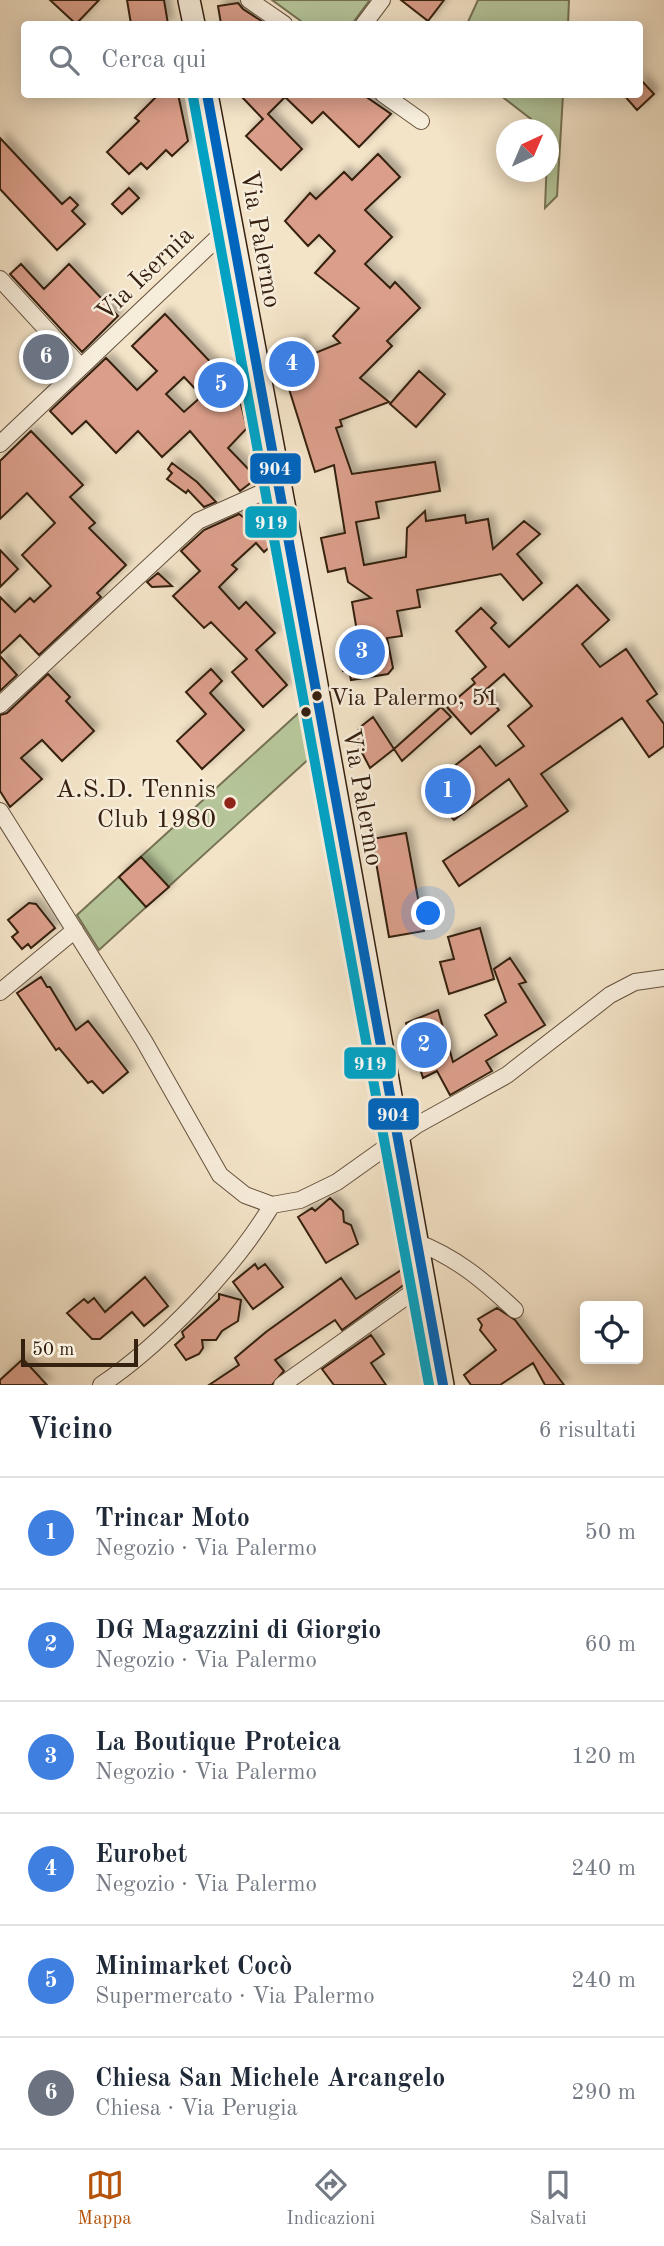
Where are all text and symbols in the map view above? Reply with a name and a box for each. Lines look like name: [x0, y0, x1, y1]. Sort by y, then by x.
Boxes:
search box: [21, 21, 643, 98]
icon: search: [45, 41, 83, 79]
text: Cerca qui: [101, 47, 206, 73]
north arrow: [496, 119, 559, 182]
street label: Via Palermo: [235, 169, 285, 310]
street label: Via Isernia: [92, 222, 199, 327]
pin: 6: [23, 331, 69, 383]
pin: 4: [269, 338, 315, 390]
pin: 5: [198, 359, 244, 411]
line badge: 904: [249, 452, 302, 485]
text: 904: [258, 461, 292, 480]
line badge: 919: [244, 505, 298, 539]
text: 919: [254, 515, 288, 534]
pin: 3: [339, 626, 385, 678]
place label: Via Palermo, 51: [330, 687, 499, 711]
marker: Via Palermo, 51: [310, 689, 324, 703]
unlabelled marker: [299, 705, 313, 719]
street label: Via Palermo: [337, 727, 387, 868]
pin: 1: [425, 765, 471, 817]
place label: A.S.D. Tennis Club 1980: [55, 777, 216, 833]
marker: A.S.D. Tennis Club 1980: [222, 795, 238, 811]
your location: [411, 896, 445, 930]
pin: 2: [401, 1019, 447, 1071]
line badge: 919: [343, 1046, 397, 1080]
text: 919: [353, 1056, 387, 1075]
line badge: 904: [367, 1097, 420, 1131]
text: 904: [376, 1107, 410, 1126]
map controls: [580, 1301, 643, 1364]
button: locate: [580, 1301, 643, 1364]
scale bar: [21, 1336, 138, 1368]
text: 50 m: [32, 1341, 74, 1360]
text: Vicino: [28, 1415, 113, 1445]
text: 6 risultati: [538, 1419, 636, 1442]
text: Trincar Moto: [95, 1506, 250, 1532]
text: 1: [44, 1521, 58, 1544]
text: 50 m: [585, 1521, 636, 1544]
text: Negozio · Via Palermo: [95, 1537, 317, 1560]
text: DG Magazzini di Giorgio: [95, 1618, 381, 1644]
text: 2: [44, 1633, 58, 1656]
text: 60 m: [585, 1633, 636, 1656]
text: Negozio · Via Palermo: [95, 1649, 317, 1672]
text: La Boutique Proteica: [95, 1730, 341, 1756]
text: 3: [44, 1745, 58, 1768]
text: 120 m: [571, 1745, 636, 1768]
text: Negozio · Via Palermo: [95, 1761, 317, 1784]
text: Eurobet: [95, 1842, 187, 1868]
text: 4: [44, 1857, 58, 1880]
text: 240 m: [571, 1857, 636, 1880]
text: Negozio · Via Palermo: [95, 1873, 317, 1896]
text: Minimarket Cocò: [95, 1954, 292, 1980]
text: 5: [44, 1969, 58, 1992]
text: 240 m: [571, 1969, 636, 1992]
text: Supermercato · Via Palermo: [95, 1985, 375, 2008]
text: Chiesa San Michele Arcangelo: [95, 2066, 445, 2092]
text: 6: [44, 2081, 58, 2104]
text: 290 m: [571, 2081, 636, 2104]
text: Chiesa · Via Perugia: [95, 2097, 298, 2120]
tab: Mappa: [77, 2166, 132, 2231]
tab: Indicazioni: [286, 2166, 375, 2231]
tab: Salvati: [530, 2166, 587, 2231]

